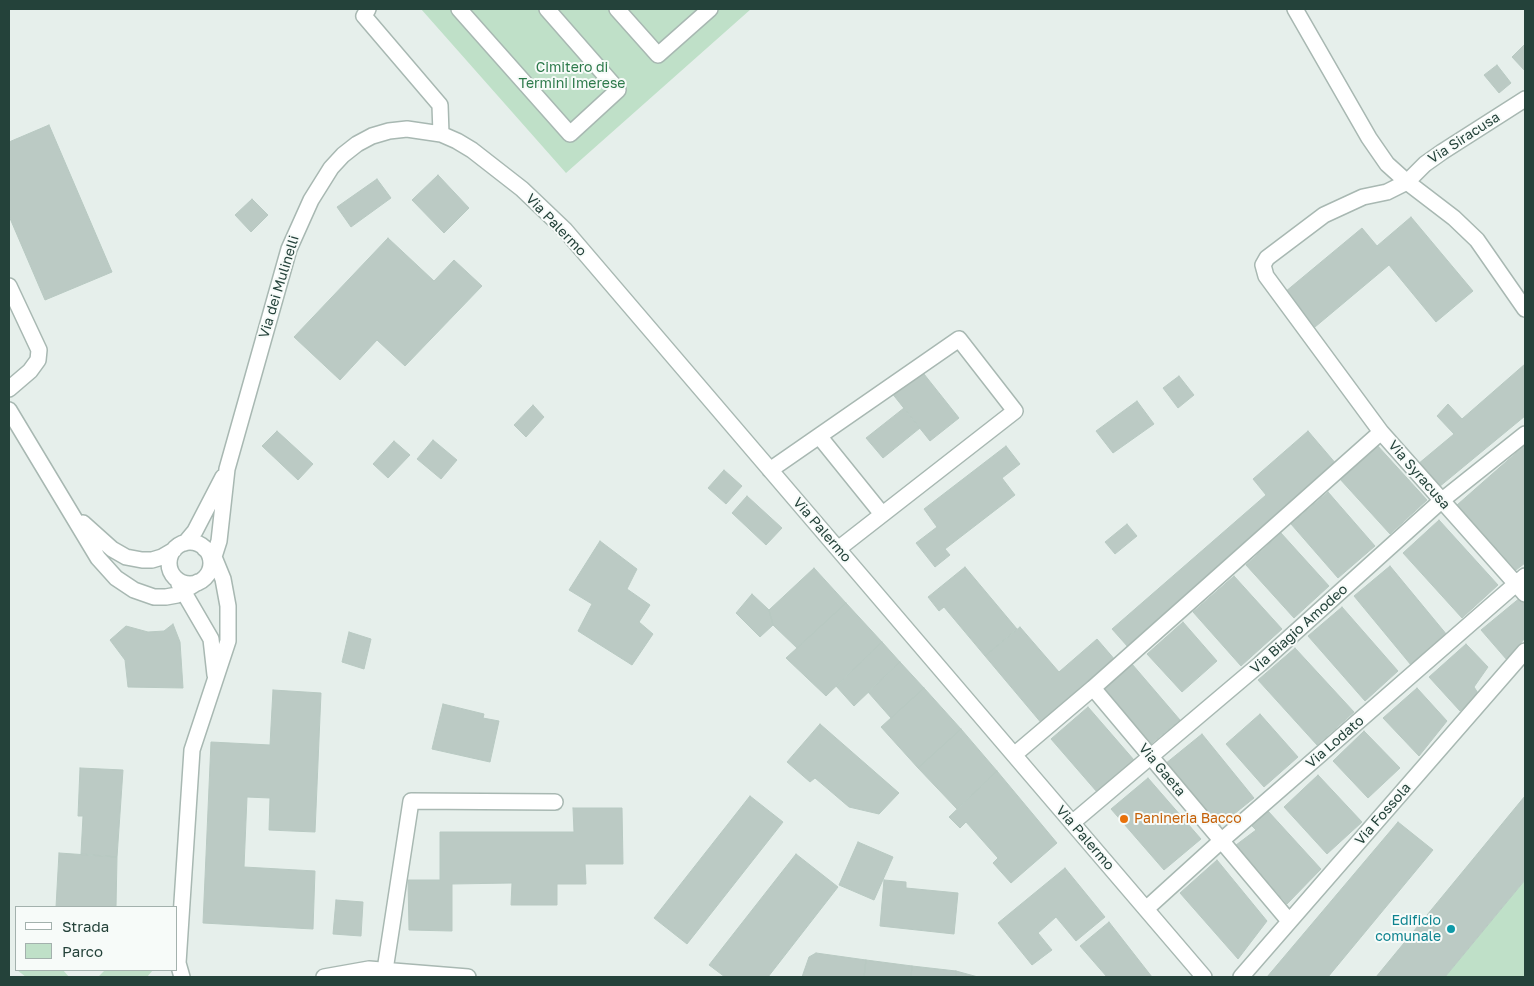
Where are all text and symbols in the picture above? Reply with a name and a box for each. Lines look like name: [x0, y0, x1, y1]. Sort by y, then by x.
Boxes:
park label: Cimitero di Termini Imerese: [519, 60, 625, 92]
street label: Via Siracusa: [1425, 109, 1503, 167]
street label: Via Palermo: [522, 190, 590, 260]
street label: Via dei Mulinelli: [255, 234, 303, 340]
street label: Via Syracusa: [1384, 437, 1454, 513]
street label: Via Palermo: [789, 494, 855, 566]
street label: Via Biagio Amodeo: [1247, 581, 1351, 677]
street label: Via Lodato: [1303, 712, 1367, 772]
street label: Via Gaeta: [1135, 740, 1189, 800]
street label: Via Fossola: [1351, 780, 1415, 848]
street label: Via Palermo: [1052, 802, 1118, 874]
place label: Panineria Bacco: [1134, 811, 1242, 827]
marker: Panineria Bacco: [1118, 813, 1130, 825]
legend: [15, 906, 178, 971]
place label: Edificio comunale: [1375, 913, 1441, 946]
text: Strada: [62, 917, 109, 935]
marker: Edificio comunale: [1445, 923, 1457, 935]
text: Parco: [62, 942, 103, 960]

